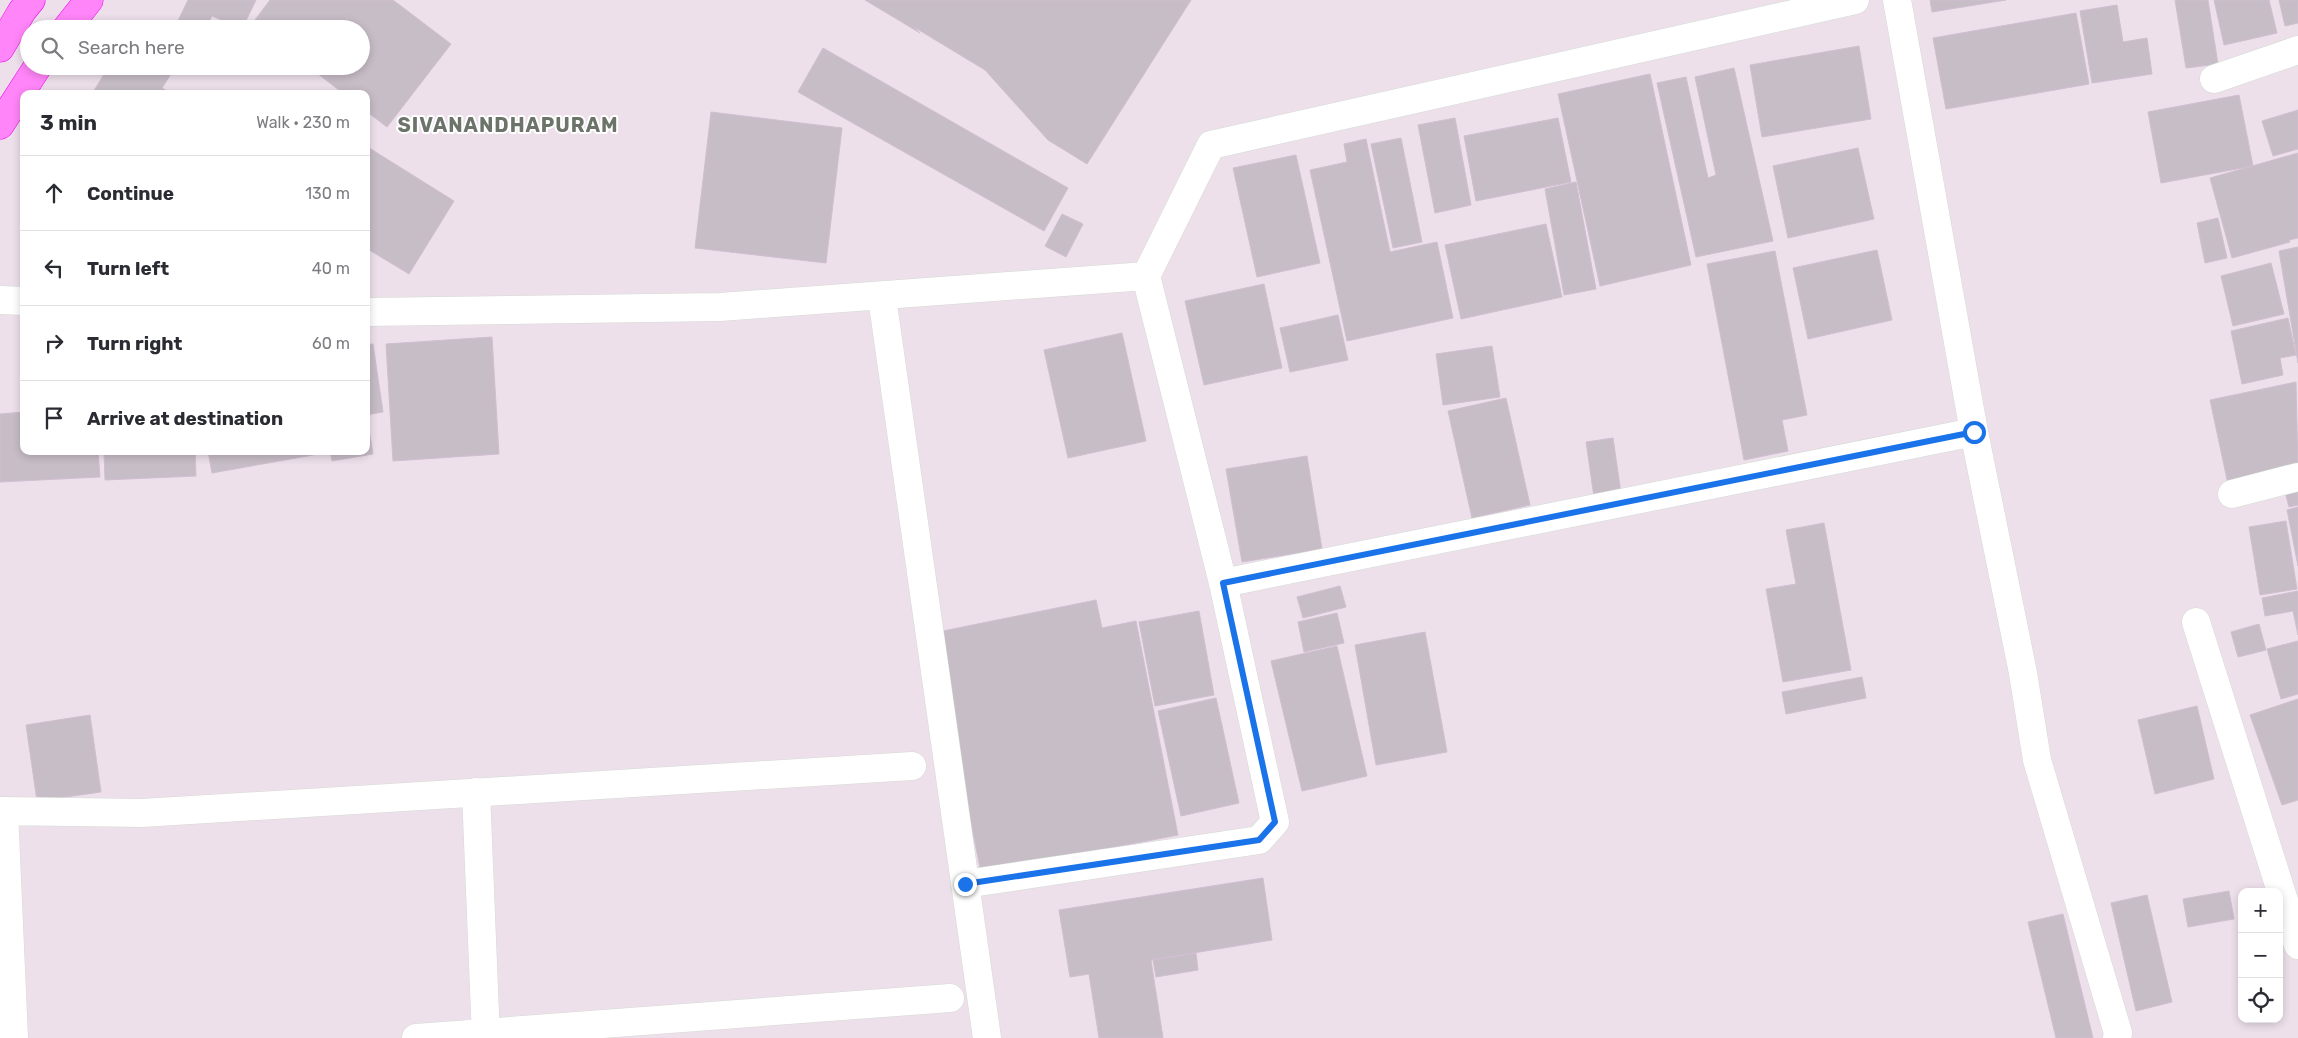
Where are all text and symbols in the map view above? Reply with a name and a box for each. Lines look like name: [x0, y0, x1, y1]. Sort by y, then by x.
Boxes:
search box: [20, 20, 370, 75]
icon: search: [38, 34, 66, 62]
text: Search here: [78, 36, 185, 59]
text: 3 min: [40, 110, 97, 135]
text: Walk · 230 m: [256, 113, 350, 132]
district label: SIVANANDHAPURAM: [397, 113, 619, 137]
icon: ahead: [40, 179, 68, 207]
text: Continue: [87, 182, 174, 205]
text: 130 m: [305, 184, 350, 203]
icon: left: [40, 254, 68, 282]
text: Turn left: [87, 257, 169, 280]
text: 40 m: [312, 259, 350, 278]
icon: right: [40, 329, 68, 357]
text: Turn right: [87, 332, 182, 355]
text: 60 m: [312, 334, 350, 353]
icon: arrive: [40, 404, 68, 432]
text: Arrive at destination: [87, 407, 283, 430]
route start: [1963, 421, 1986, 444]
route end: [954, 873, 977, 896]
map controls: [2238, 888, 2283, 1023]
button: +: [2238, 888, 2283, 933]
button: −: [2238, 933, 2283, 978]
button: locate: [2238, 978, 2283, 1023]

